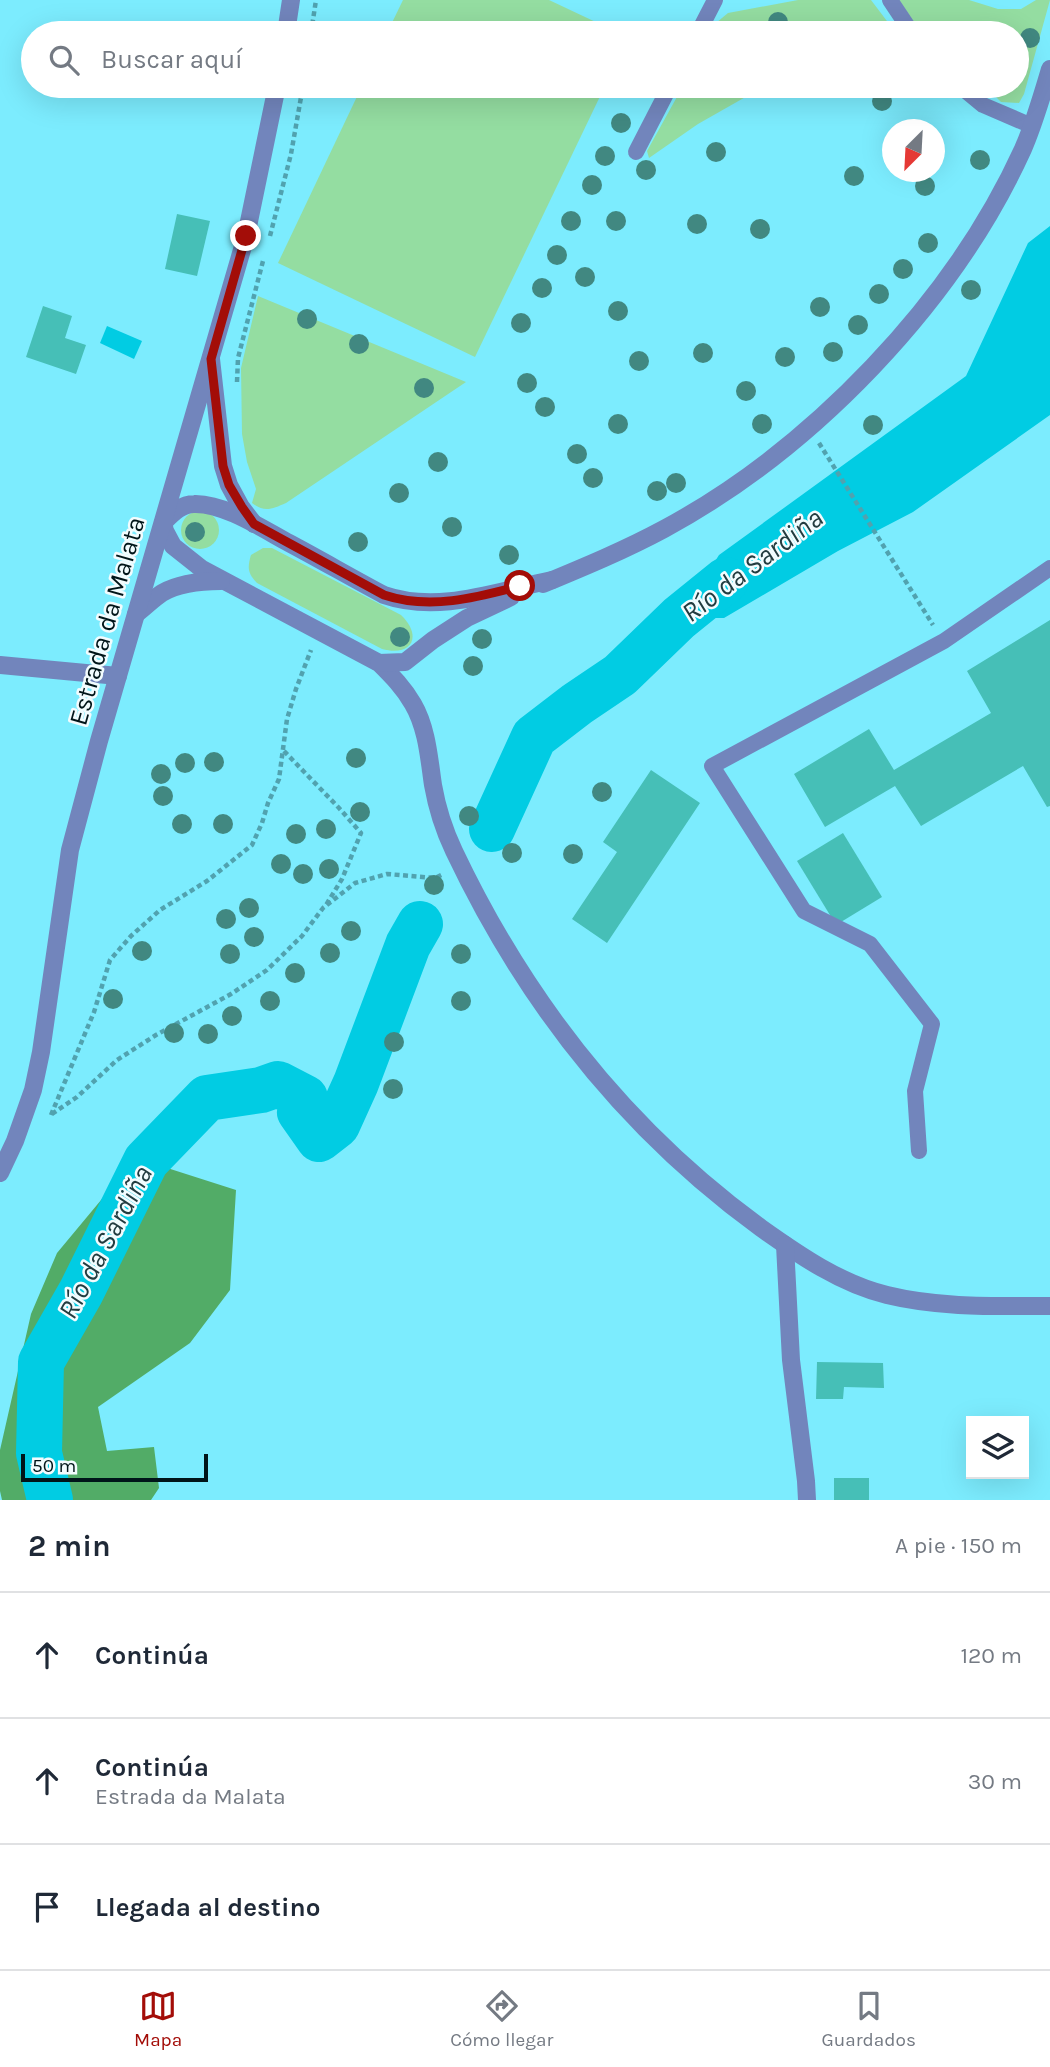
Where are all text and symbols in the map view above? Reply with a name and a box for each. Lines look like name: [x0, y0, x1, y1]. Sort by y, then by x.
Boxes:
search box: [21, 21, 1029, 98]
icon: search: [45, 41, 83, 79]
text: Buscar aquí: [101, 44, 243, 75]
north arrow: [882, 119, 945, 182]
route end: [230, 220, 261, 251]
water label: Río da Sardiña: [675, 501, 829, 629]
street label: Estrada da Malata: [62, 513, 152, 729]
route start: [504, 570, 535, 601]
water label: Río da Sardiña: [51, 1160, 159, 1324]
map controls: [966, 1416, 1029, 1479]
button: layers: [966, 1416, 1029, 1479]
scale bar: [21, 1451, 208, 1483]
text: 50 m: [32, 1455, 76, 1477]
text: 2 min: [28, 1528, 111, 1564]
text: A pie · 150 m: [895, 1532, 1022, 1559]
icon: ahead: [28, 1636, 66, 1674]
text: Continúa: [95, 1640, 209, 1671]
text: 120 m: [960, 1642, 1022, 1669]
text: Continúa: [95, 1752, 209, 1783]
icon: ahead: [28, 1762, 66, 1800]
text: 30 m: [968, 1768, 1022, 1795]
text: Estrada da Malata: [95, 1783, 286, 1810]
icon: arrive: [28, 1888, 66, 1926]
text: Llegada al destino: [95, 1892, 321, 1923]
tab: Mapa: [134, 1987, 182, 2051]
tab: Cómo llegar: [450, 1987, 553, 2051]
tab: Guardados: [822, 1987, 916, 2051]

